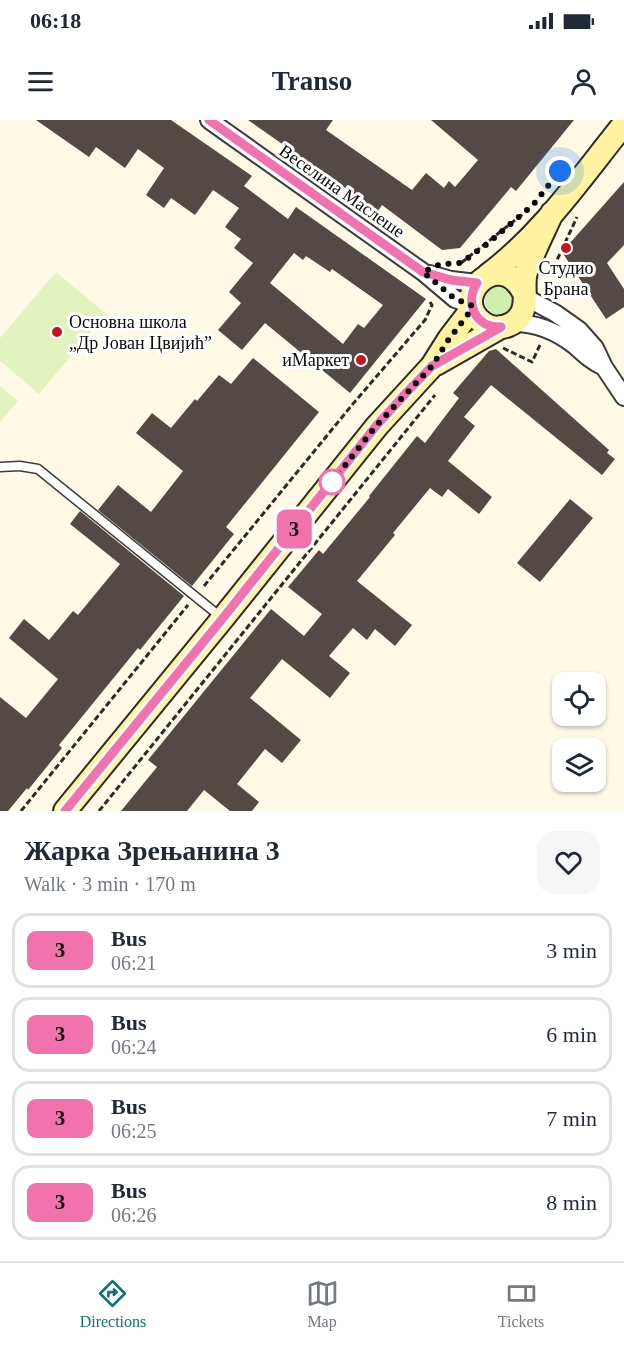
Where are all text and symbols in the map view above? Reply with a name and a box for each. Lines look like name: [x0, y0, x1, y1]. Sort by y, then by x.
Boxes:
text: 06:18: [30, 8, 81, 33]
icon: menu: [24, 65, 57, 98]
icon: person: [567, 65, 600, 98]
text: Transo: [272, 66, 352, 96]
street label: Веселина Маслеше: [276, 140, 408, 242]
your location: [545, 156, 575, 186]
marker: Студио Брана: [559, 241, 573, 255]
place label: Студио Брана: [538, 258, 594, 299]
place label: Основна школа „Др Јован Цвијић”: [69, 312, 212, 353]
marker: Основна школа „Др Јован Цвијић”: [50, 325, 64, 339]
place label: иМаркет: [282, 350, 349, 370]
marker: иМаркет: [354, 353, 368, 367]
unlabelled marker: [319, 469, 345, 495]
line badge: 3: [274, 510, 314, 548]
text: 3: [289, 517, 299, 541]
map controls: [552, 672, 606, 792]
button: locate: [552, 672, 606, 726]
button: layers: [552, 738, 606, 792]
button: heart: [537, 831, 600, 894]
text: Жарка Зрењанина 3: [24, 835, 280, 866]
text: Walk · 3 min · 170 m: [24, 873, 196, 895]
text: Bus: [111, 926, 146, 951]
text: 3: [55, 938, 65, 962]
text: 3 min: [546, 938, 597, 963]
text: 06:21: [111, 952, 157, 974]
text: Bus: [111, 1010, 146, 1035]
text: 3: [55, 1022, 65, 1046]
text: 6 min: [546, 1022, 597, 1047]
text: 06:24: [111, 1036, 157, 1058]
text: Bus: [111, 1094, 146, 1119]
text: 3: [55, 1106, 65, 1130]
text: 7 min: [546, 1106, 597, 1131]
text: 06:25: [111, 1120, 157, 1142]
text: Bus: [111, 1178, 146, 1203]
text: 3: [55, 1190, 65, 1214]
text: 8 min: [546, 1190, 597, 1215]
text: 06:26: [111, 1204, 157, 1226]
tab: Directions: [80, 1277, 146, 1331]
tab: Map: [306, 1277, 339, 1331]
tab: Tickets: [498, 1277, 544, 1331]

